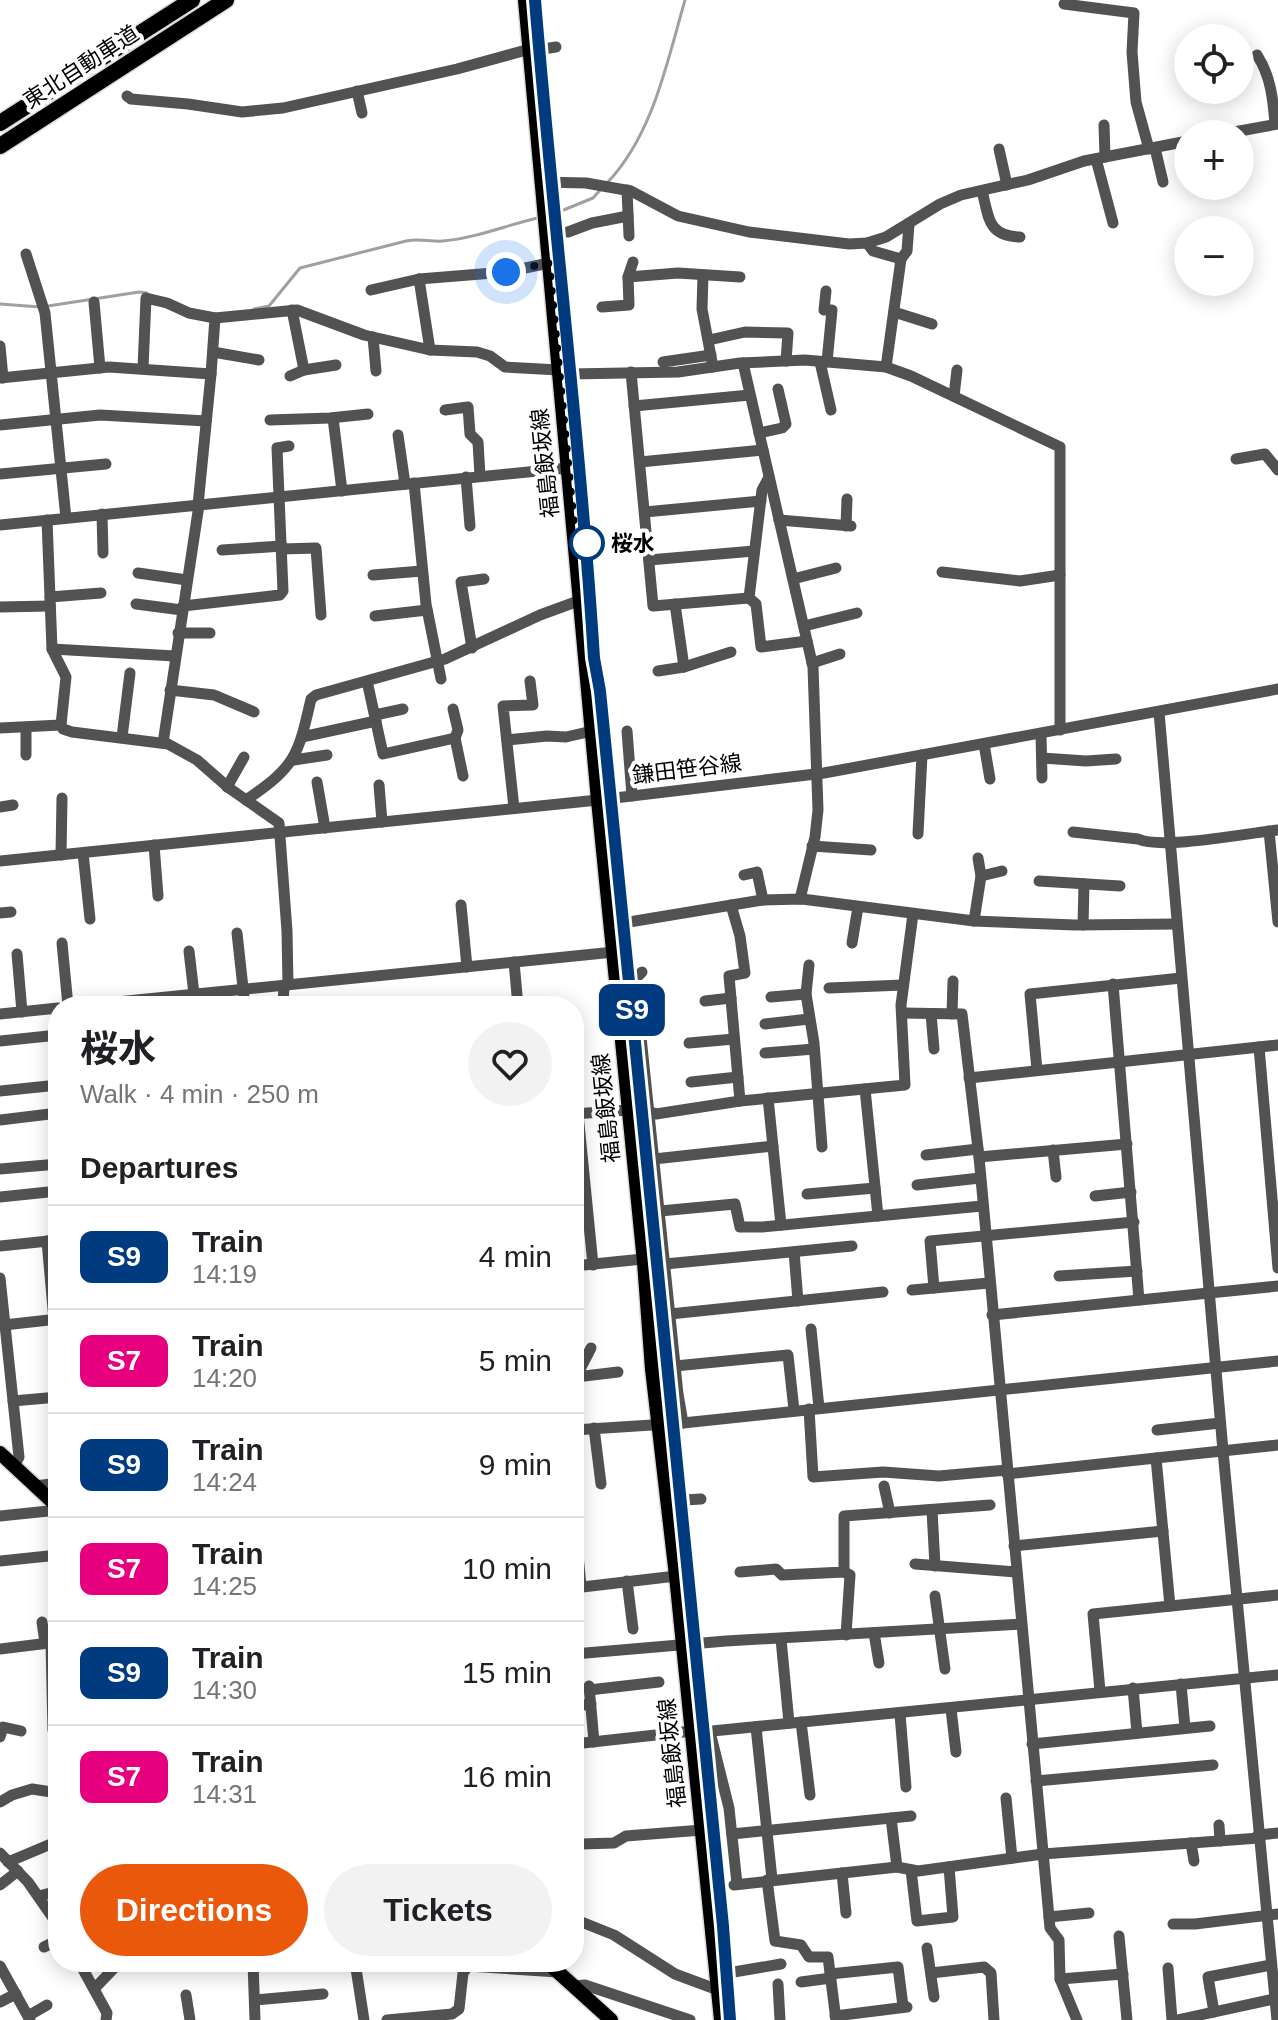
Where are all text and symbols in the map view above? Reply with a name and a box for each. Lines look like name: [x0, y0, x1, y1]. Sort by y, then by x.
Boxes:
street label: 東北自動車道: [19, 21, 143, 113]
map controls: [1174, 24, 1254, 296]
button: locate: [1174, 24, 1254, 104]
button: +: [1174, 120, 1254, 200]
button: −: [1174, 216, 1254, 296]
your location: [486, 252, 526, 292]
street label: 福島飯坂線: [527, 407, 563, 519]
marker: 桜水: [570, 526, 604, 560]
place label: 桜水: [611, 531, 655, 556]
street label: 鎌田笹谷線: [631, 750, 743, 788]
line badge: S9: [596, 984, 668, 1036]
text: S9: [615, 994, 649, 1025]
button: heart: [468, 1022, 552, 1106]
text: 桜水: [80, 1028, 156, 1070]
street label: 福島飯坂線: [588, 1052, 624, 1164]
text: Walk · 4 min · 250 m: [80, 1079, 319, 1109]
text: Departures: [80, 1151, 238, 1184]
text: Train: [192, 1225, 264, 1258]
text: 4 min: [479, 1240, 552, 1273]
text: S9: [107, 1241, 141, 1272]
text: 14:19: [192, 1259, 257, 1289]
text: Train: [192, 1329, 264, 1362]
text: 5 min: [479, 1344, 552, 1377]
text: S7: [107, 1345, 141, 1376]
text: 14:20: [192, 1363, 257, 1393]
text: Train: [192, 1433, 264, 1466]
text: 9 min: [479, 1448, 552, 1481]
text: S9: [107, 1449, 141, 1480]
text: 14:24: [192, 1467, 257, 1497]
text: Train: [192, 1537, 264, 1570]
text: 10 min: [462, 1552, 552, 1585]
text: S7: [107, 1553, 141, 1584]
text: 14:25: [192, 1571, 257, 1601]
text: Train: [192, 1641, 264, 1674]
text: 15 min: [462, 1656, 552, 1689]
text: S9: [107, 1657, 141, 1688]
text: 14:30: [192, 1675, 257, 1705]
street label: 福島飯坂線: [654, 1697, 690, 1809]
text: Train: [192, 1745, 264, 1778]
text: 16 min: [462, 1760, 552, 1793]
text: S7: [107, 1761, 141, 1792]
text: 14:31: [192, 1779, 257, 1809]
button: Directions: [80, 1864, 308, 1956]
button: Tickets: [324, 1864, 552, 1956]

